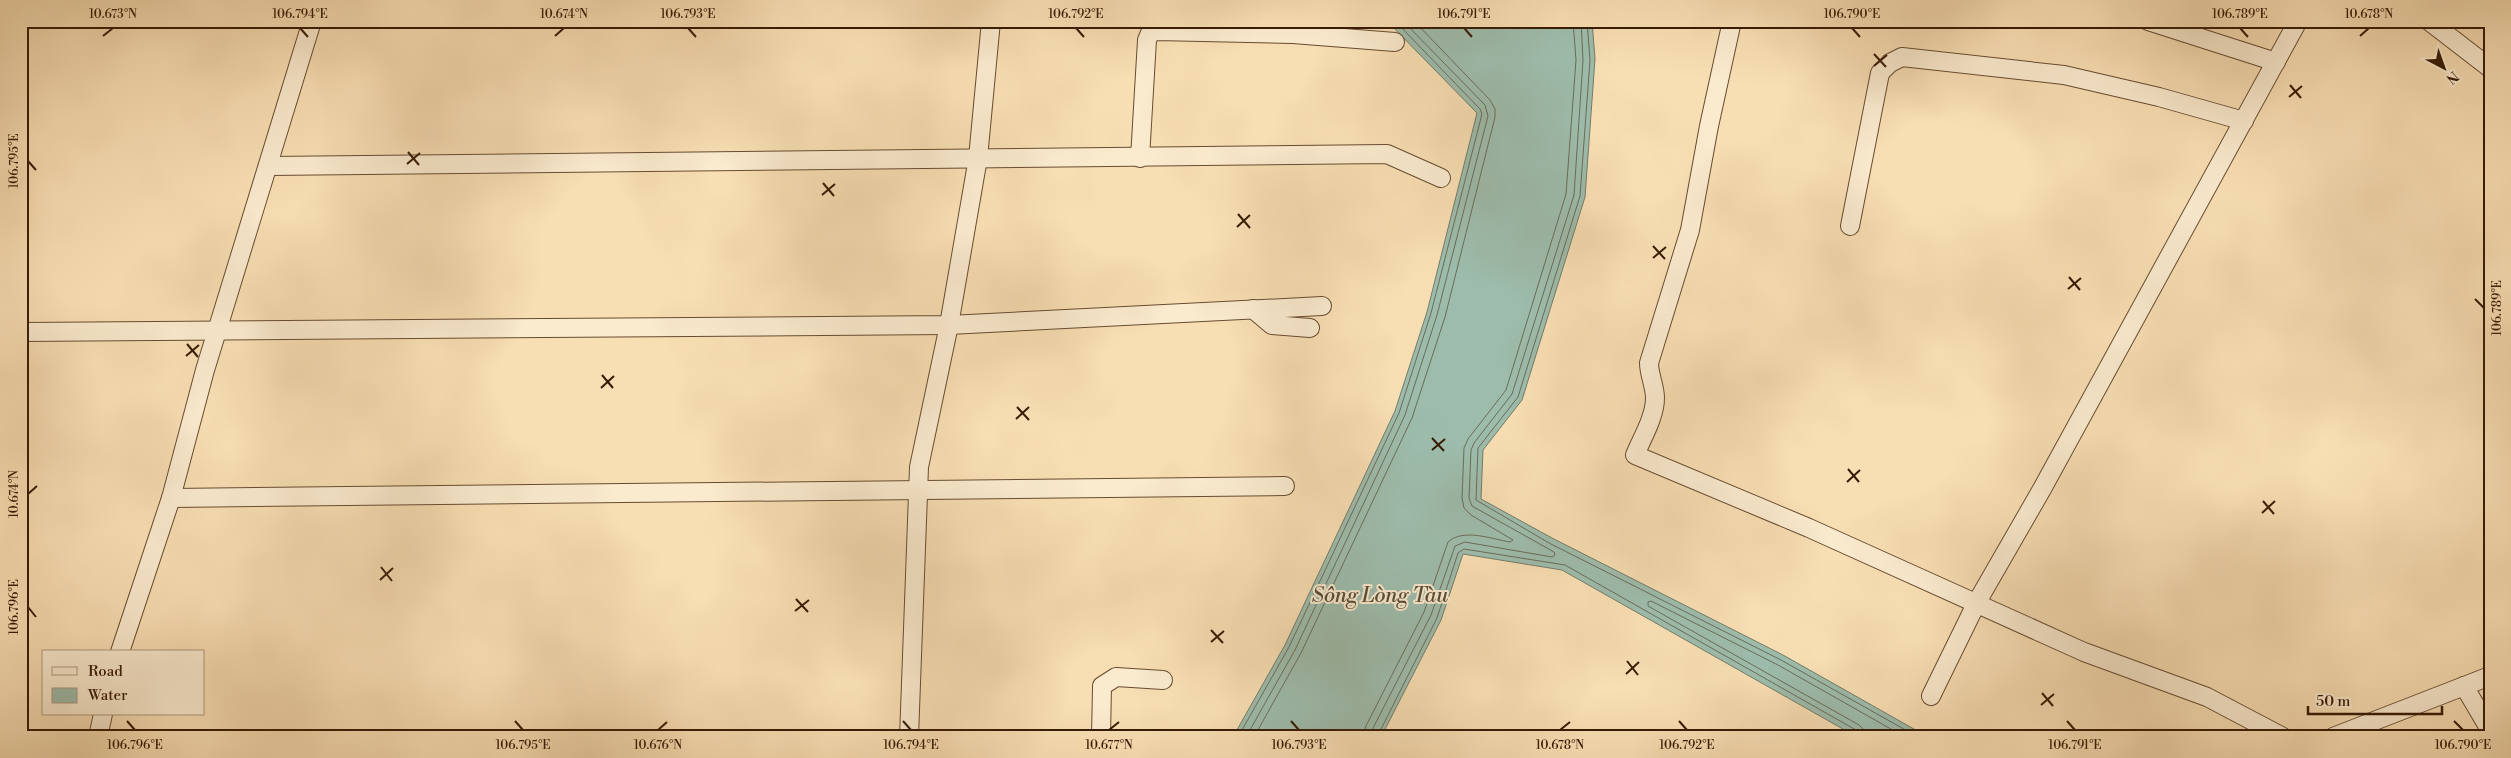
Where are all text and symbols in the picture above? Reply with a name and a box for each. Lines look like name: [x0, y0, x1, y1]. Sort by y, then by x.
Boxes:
text: 10.673°N: [89, 7, 137, 22]
text: 106.794°E: [272, 7, 328, 22]
text: 10.674°N: [540, 7, 588, 22]
text: 106.793°E: [660, 7, 716, 22]
text: 106.792°E: [1048, 7, 1104, 22]
text: 106.791°E: [1437, 7, 1491, 22]
text: 106.790°E: [1824, 7, 1880, 22]
text: 106.789°E: [2212, 7, 2268, 22]
text: 10.678°N: [2345, 7, 2393, 22]
north arrow: [2418, 42, 2468, 92]
text: N: [2442, 67, 2462, 87]
text: 106.795°E: [7, 133, 22, 189]
text: 106.789°E: [2490, 280, 2505, 336]
text: 10.674°N: [7, 470, 22, 518]
text: 106.796°E: [7, 579, 22, 635]
water label: Sông Lòng Tàu: [1312, 583, 1448, 609]
legend: [42, 650, 205, 716]
text: Road: [88, 662, 123, 681]
scale bar: [2308, 683, 2442, 715]
text: Water: [87, 686, 128, 705]
text: 50 m: [2316, 692, 2350, 711]
text: 106.796°E: [107, 738, 163, 753]
text: 106.795°E: [495, 738, 551, 753]
text: 10.676°N: [634, 738, 682, 753]
text: 106.794°E: [883, 738, 939, 753]
text: 10.677°N: [1085, 738, 1133, 753]
text: 106.793°E: [1271, 738, 1327, 753]
text: 10.678°N: [1536, 738, 1584, 753]
text: 106.792°E: [1659, 738, 1715, 753]
text: 106.791°E: [2048, 738, 2102, 753]
text: 106.790°E: [2435, 738, 2491, 753]

